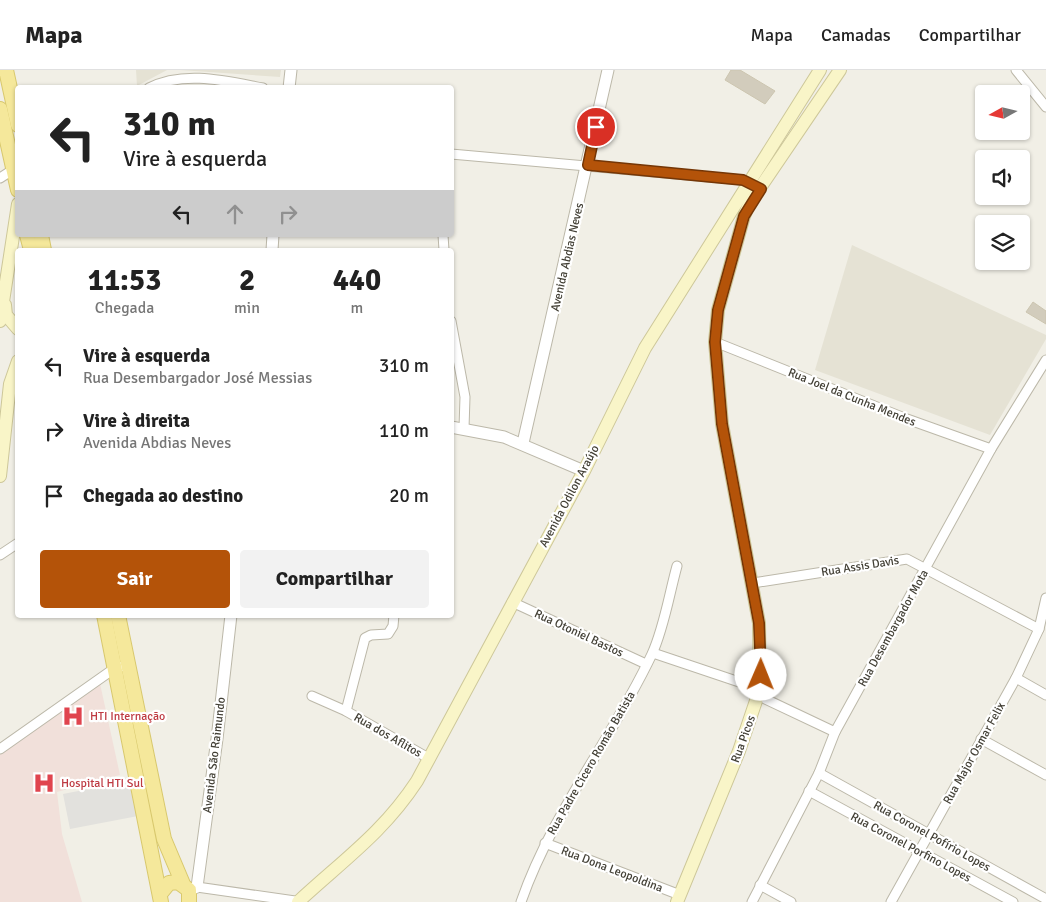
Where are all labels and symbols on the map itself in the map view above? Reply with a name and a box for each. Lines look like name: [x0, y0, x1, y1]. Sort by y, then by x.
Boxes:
north arrow: [975, 85, 1030, 140]
pin: [575, 106, 617, 148]
street label: Avenida Abdias Neves: [548, 201, 587, 313]
street label: Rua Joel da Cunha Mendes: [786, 365, 918, 430]
street label: Avenida Odilon Araújo: [536, 443, 603, 550]
street label: Rua Assis Davis: [820, 553, 900, 580]
street label: Rua Desembargador Mota: [855, 567, 932, 689]
street label: Rua Otoniel Bastos: [532, 606, 626, 661]
position arrow: [734, 648, 786, 700]
street label: Rua Padre Cicero Romão Batista: [544, 689, 639, 838]
street label: Avenida São Raimundo: [200, 696, 229, 814]
street label: Rua Major Osmar Felix: [940, 699, 1009, 807]
hospital icon: HTI Internação: [60, 703, 86, 729]
place label: HTI Internação: [90, 709, 165, 724]
street label: Rua dos Aflitos: [351, 710, 424, 761]
street label: Rua Picos: [728, 713, 759, 765]
hospital icon: Hospital HTI Sul: [31, 770, 57, 796]
place label: Hospital HTI Sul: [61, 776, 144, 791]
street label: Rua Coronel Pofírio Lopes: [870, 798, 993, 875]
street label: Rua Coronel Porfino Lopes: [848, 809, 974, 886]
street label: Rua Dona Leopoldina: [559, 843, 665, 896]

